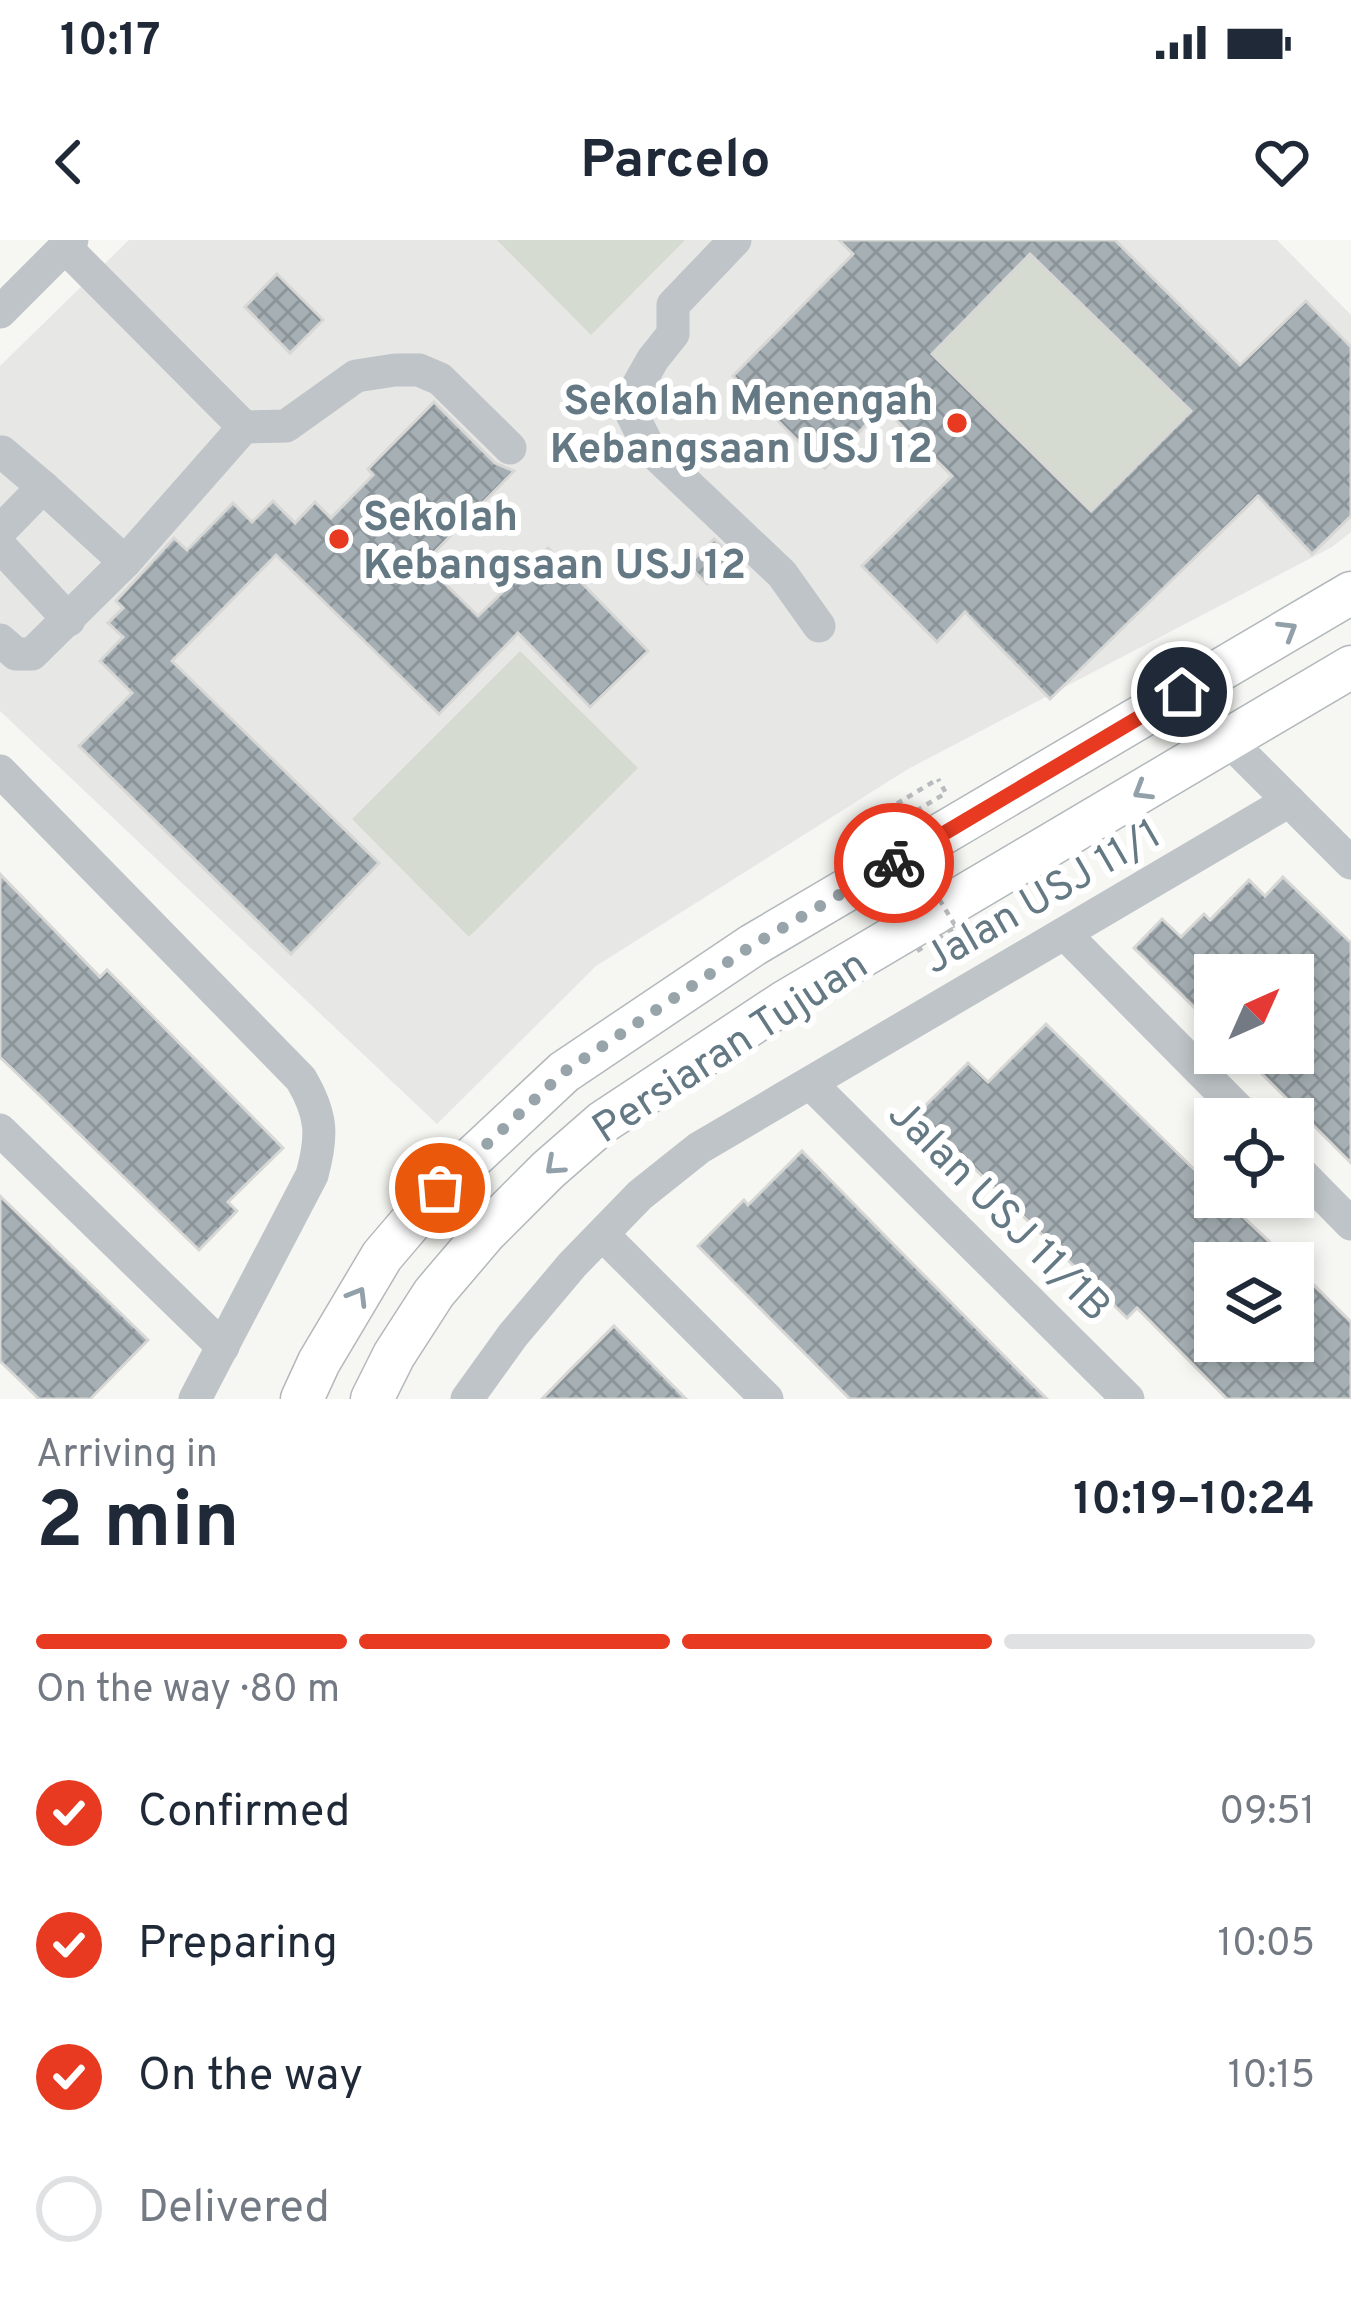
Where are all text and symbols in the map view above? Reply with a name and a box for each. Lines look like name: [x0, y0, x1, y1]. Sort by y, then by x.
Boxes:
text: 10:17: [60, 14, 161, 71]
text: Parcelo: [580, 128, 771, 197]
icon: back: [36, 129, 102, 195]
icon: heart: [1249, 129, 1315, 195]
place label: Sekolah Menengah Kebangsaan USJ 12: [550, 377, 933, 478]
marker: Sekolah Menengah Kebangsaan USJ 12: [944, 410, 970, 436]
place label: Sekolah Kebangsaan USJ 12: [363, 493, 746, 594]
marker: Sekolah Kebangsaan USJ 12: [326, 526, 352, 552]
one-way arrow: [1275, 622, 1297, 644]
pin: [1131, 641, 1233, 743]
icon: home: [1149, 659, 1215, 725]
one-way arrow: [1133, 777, 1155, 799]
courier: [834, 803, 954, 923]
street label: Jalan USJ 11/1: [915, 809, 1172, 988]
icon: bike: [861, 830, 927, 896]
street label: Persiaran Tujuan: [584, 940, 879, 1157]
north arrow: [1194, 954, 1314, 1074]
map controls: [1194, 954, 1314, 1362]
street label: Jalan USJ 11/1B: [875, 1090, 1120, 1335]
button: locate: [1194, 1098, 1314, 1218]
pin: [389, 1137, 491, 1239]
one-way arrow: [546, 1152, 567, 1173]
icon: bag: [407, 1155, 473, 1221]
button: layers: [1194, 1242, 1314, 1362]
one-way arrow: [344, 1287, 367, 1309]
text: Arriving in: [36, 1432, 218, 1481]
text: 10:19–10:24: [1073, 1473, 1315, 1530]
text: 2 min: [36, 1476, 240, 1575]
text: On the way · 80 m: [36, 1667, 340, 1716]
icon: check: [36, 1780, 102, 1846]
text: Confirmed: [138, 1785, 350, 1842]
text: 09:51: [1219, 1789, 1315, 1838]
icon: check: [36, 1912, 102, 1978]
text: Preparing: [138, 1917, 338, 1974]
text: 10:05: [1217, 1921, 1315, 1970]
icon: check: [36, 2044, 102, 2110]
text: On the way: [138, 2049, 363, 2106]
text: 10:15: [1228, 2053, 1315, 2102]
text: Delivered: [138, 2181, 330, 2238]

